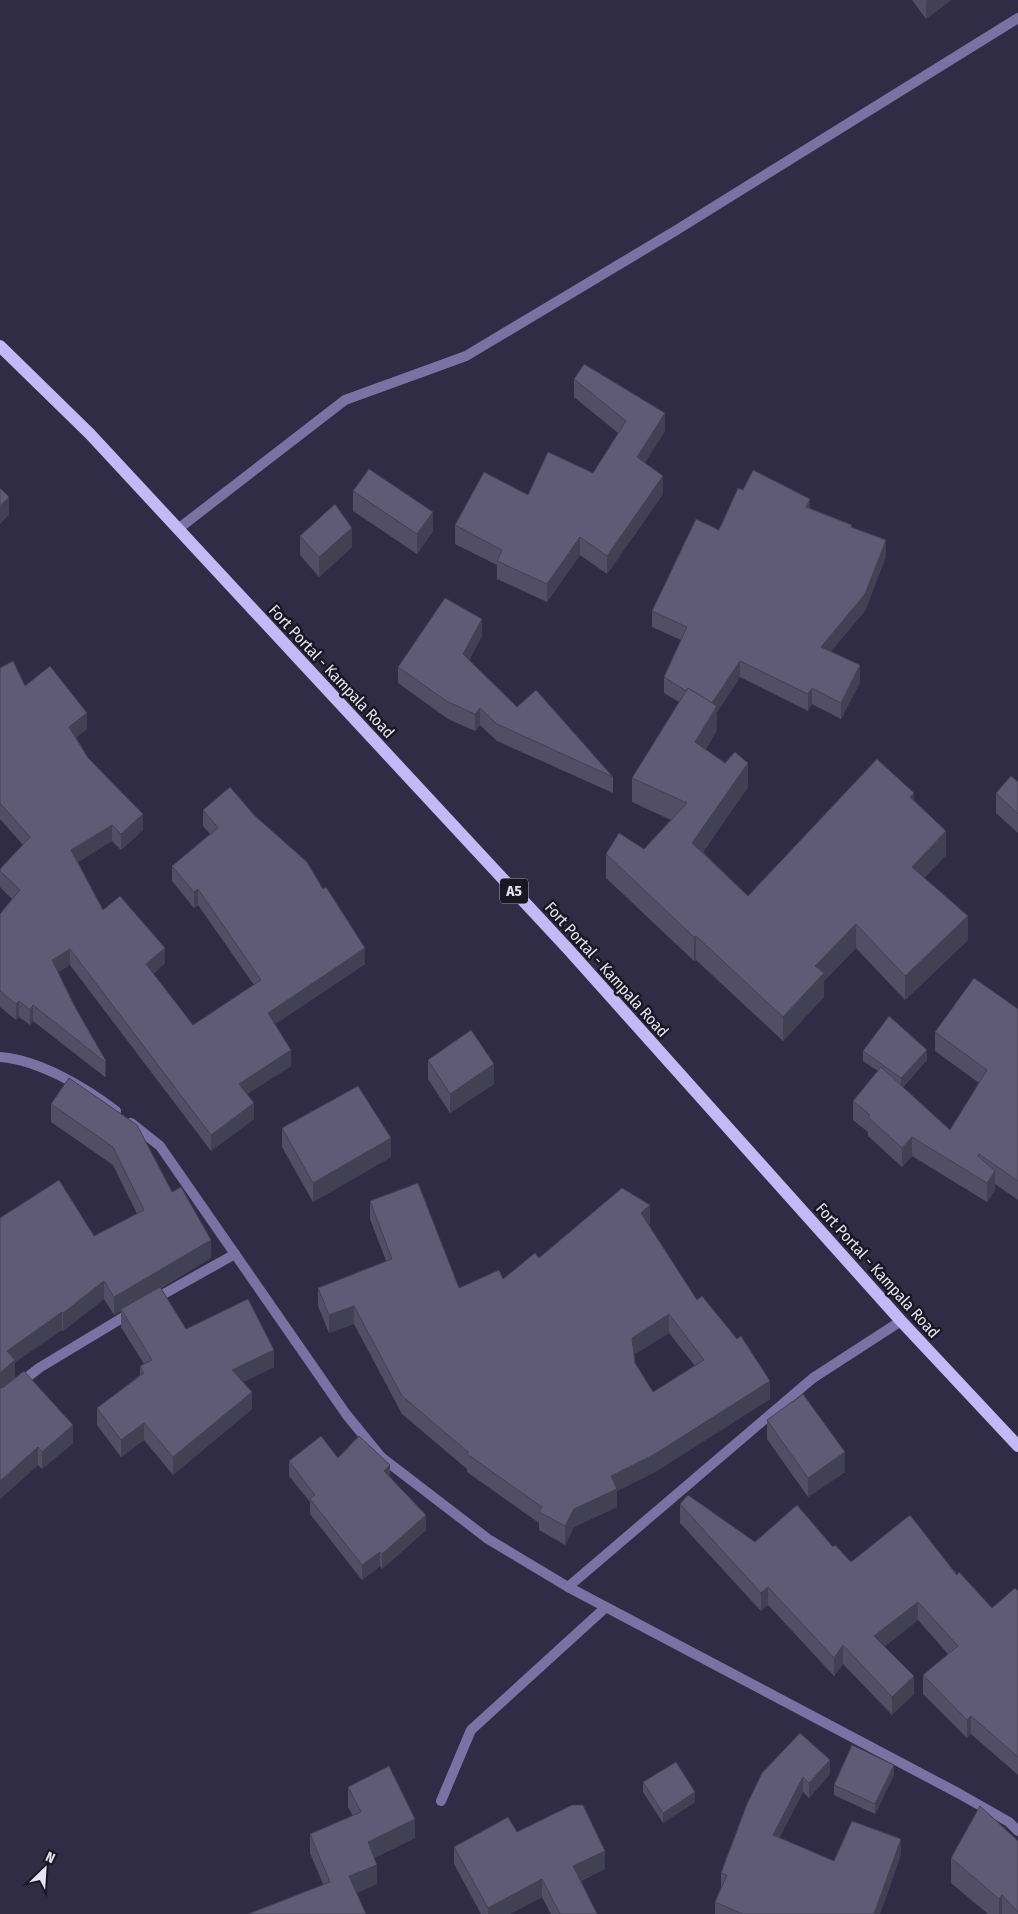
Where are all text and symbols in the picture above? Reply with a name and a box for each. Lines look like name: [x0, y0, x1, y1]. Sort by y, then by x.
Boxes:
street label: Fort Portal - Kampala Road: [265, 601, 398, 742]
road number: A5: [500, 878, 528, 904]
street label: Fort Portal - Kampala Road: [541, 898, 672, 1041]
street label: Fort Portal - Kampala Road: [812, 1199, 943, 1342]
north arrow: [20, 1844, 70, 1894]
text: N: [43, 1848, 58, 1867]

